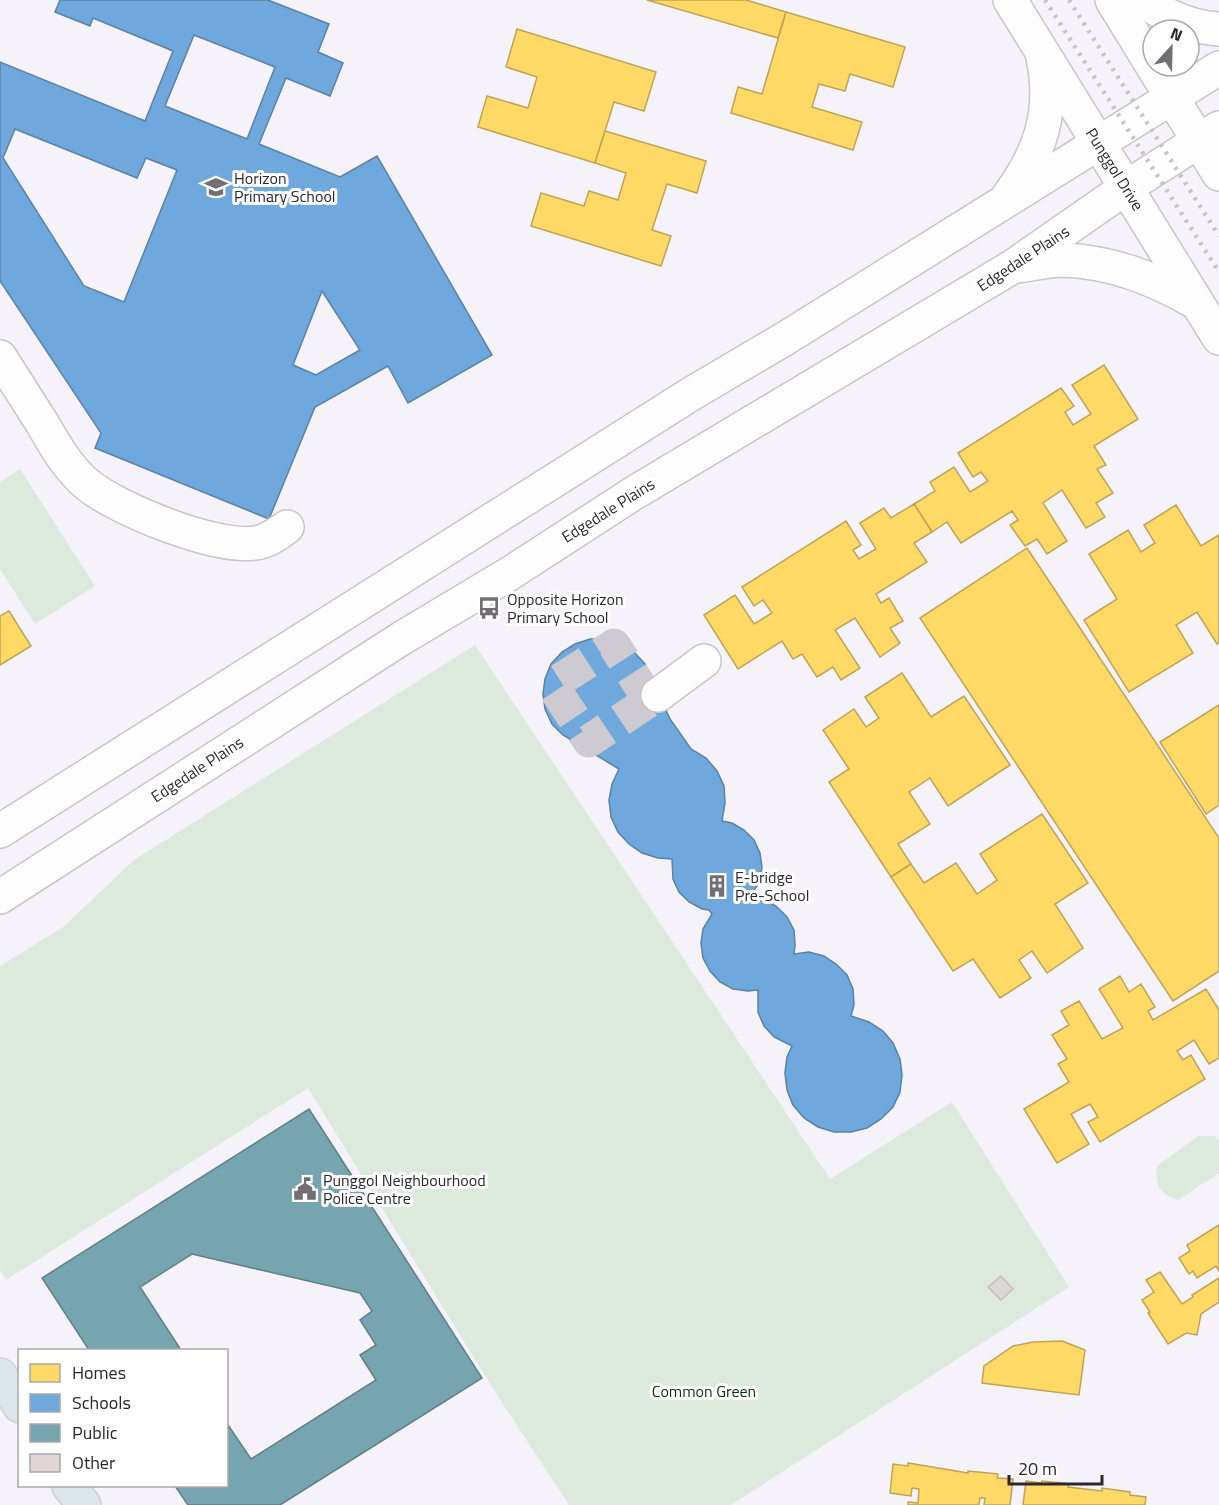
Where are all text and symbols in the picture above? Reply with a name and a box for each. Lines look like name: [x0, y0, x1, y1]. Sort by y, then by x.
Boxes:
north arrow: [1141, 18, 1201, 78]
text: N: [1167, 21, 1186, 47]
street label: Punggol Drive: [1080, 123, 1150, 215]
place label: Horizon Primary School: [234, 166, 336, 208]
school or university icon: Horizon Primary School: [203, 174, 229, 200]
street label: Edgedale Plains: [972, 219, 1074, 297]
street label: Edgedale Plains: [557, 472, 659, 548]
place label: Opposite Horizon Primary School: [507, 587, 624, 629]
bus stop icon: Opposite Horizon Primary School: [476, 595, 502, 621]
street label: Edgedale Plains: [146, 730, 248, 808]
place label: E-bridge Pre-School: [735, 865, 809, 907]
building icon: E-bridge Pre-School: [704, 873, 730, 899]
place label: Punggol Neighbourhood Police Centre: [323, 1168, 486, 1210]
public building icon: Punggol Neighbourhood Police Centre: [292, 1176, 318, 1202]
legend: [18, 1349, 228, 1487]
text: Homes: [72, 1359, 126, 1386]
park label: Common Green: [652, 1379, 756, 1403]
text: Schools: [72, 1389, 131, 1416]
text: Public: [72, 1419, 118, 1446]
scale bar: [1009, 1448, 1102, 1486]
text: Other: [72, 1449, 115, 1476]
text: 20 m: [1018, 1455, 1057, 1482]

